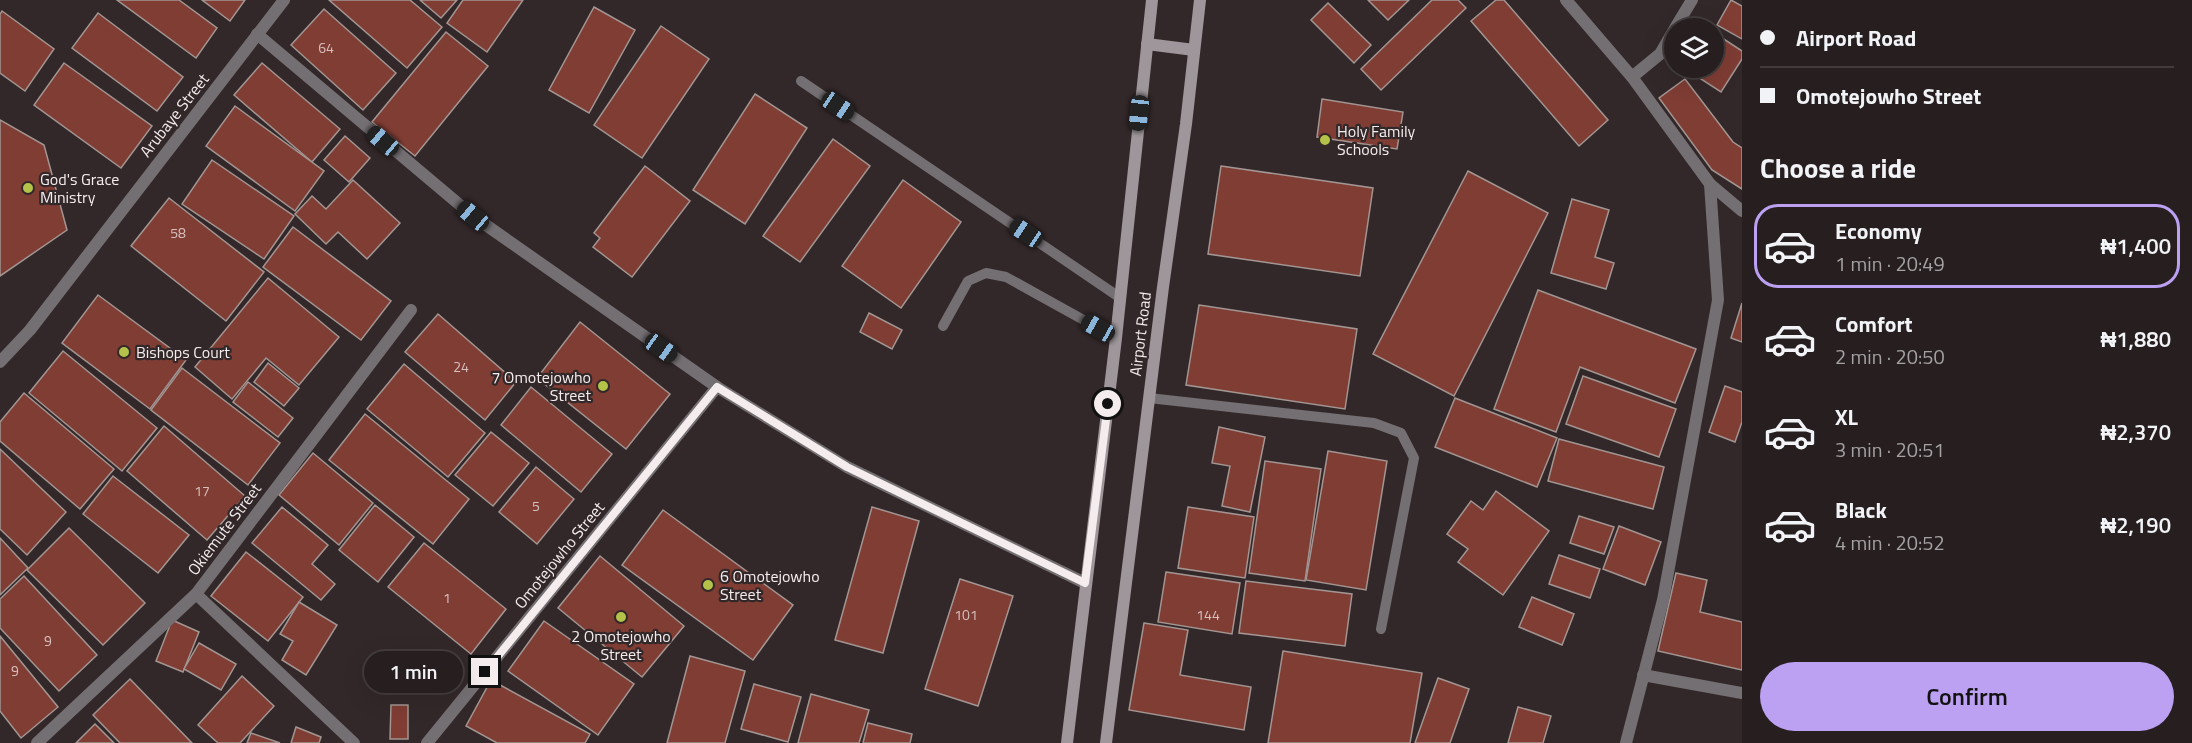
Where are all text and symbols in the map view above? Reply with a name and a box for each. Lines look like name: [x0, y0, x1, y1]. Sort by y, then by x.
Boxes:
map controls: [1664, 18, 1724, 78]
button: layers: [1664, 18, 1724, 78]
text: Airport Road: [1796, 21, 1916, 55]
house number: 64: [318, 37, 334, 58]
street label: Arubaye Street: [134, 68, 215, 162]
text: Omotejowho Street: [1796, 79, 1981, 113]
car: [818, 88, 858, 124]
car: [1128, 94, 1150, 132]
place label: Holy Family Schools: [1337, 119, 1416, 161]
car: [363, 123, 403, 159]
marker: Holy Family Schools: [1318, 133, 1332, 147]
text: Choose a ride: [1760, 147, 1916, 188]
place label: God's Grace Ministry: [40, 167, 119, 209]
marker: God's Grace Ministry: [21, 181, 35, 195]
car: [453, 198, 493, 234]
text: Economy: [1835, 214, 1922, 248]
car: [1006, 215, 1046, 251]
icon: car: [1763, 219, 1817, 273]
house number: 58: [170, 222, 186, 243]
text: ₦1,400: [2100, 229, 2171, 263]
text: 1 min · 20:49: [1835, 248, 1945, 279]
street label: Airport Road: [1123, 290, 1157, 378]
text: Comfort: [1835, 307, 1913, 341]
car: [1078, 311, 1118, 345]
icon: car: [1763, 312, 1817, 366]
text: ₦1,880: [2100, 322, 2171, 356]
car: [641, 330, 681, 366]
place label: Bishops Court: [136, 340, 230, 364]
text: 2 min · 20:50: [1835, 341, 1945, 372]
marker: Bishops Court: [117, 345, 131, 359]
house number: 24: [453, 356, 469, 377]
place label: 7 Omotejowho Street: [491, 365, 591, 407]
marker: 7 Omotejowho Street: [596, 379, 610, 393]
route start: [1094, 390, 1121, 417]
text: XL: [1835, 400, 1858, 434]
icon: car: [1763, 405, 1817, 459]
text: ₦2,370: [2100, 415, 2171, 449]
text: 3 min · 20:51: [1835, 434, 1945, 465]
street label: Okiemute Street: [181, 477, 267, 580]
house number: 17: [194, 480, 210, 501]
text: Black: [1835, 493, 1887, 527]
house number: 5: [532, 495, 540, 516]
street label: Omotejowho Street: [508, 496, 610, 614]
icon: car: [1763, 498, 1817, 552]
text: ₦2,190: [2100, 508, 2171, 542]
text: 4 min · 20:52: [1835, 527, 1945, 558]
place label: 6 Omotejowho Street: [720, 564, 820, 606]
marker: 6 Omotejowho Street: [701, 578, 715, 592]
house number: 1: [443, 587, 451, 608]
house number: 101: [954, 604, 978, 625]
house number: 144: [1196, 604, 1220, 625]
marker: 2 Omotejowho Street: [614, 610, 628, 624]
place label: 2 Omotejowho Street: [571, 624, 671, 666]
house number: 9: [44, 630, 52, 651]
callout: 1 min: [365, 651, 464, 693]
text: 1 min: [389, 656, 438, 687]
route end: [471, 658, 498, 685]
house number: 9: [11, 660, 19, 681]
button: Confirm: [1760, 662, 2174, 731]

